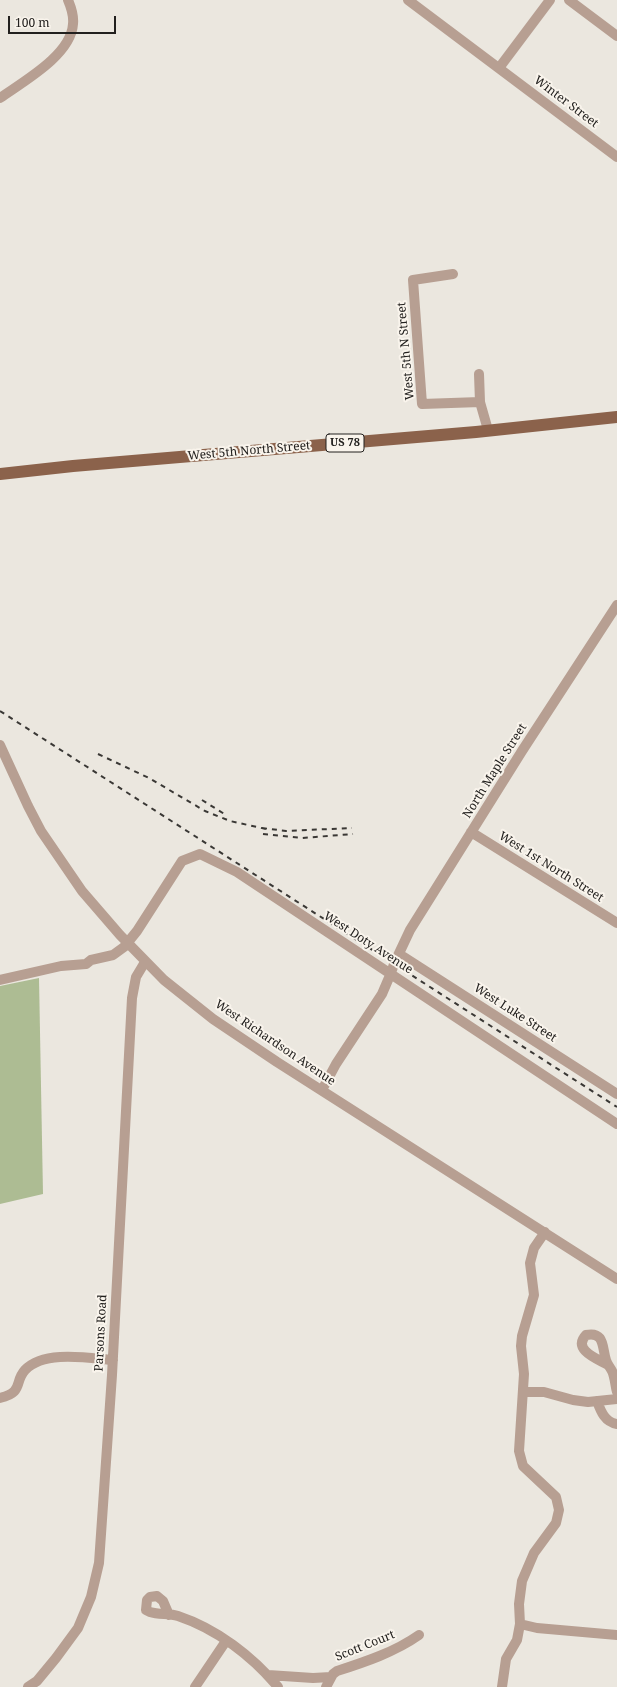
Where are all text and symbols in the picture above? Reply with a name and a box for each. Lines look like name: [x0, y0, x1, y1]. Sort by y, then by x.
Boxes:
scale bar: [10, 8, 118, 34]
text: 100 m: [15, 14, 50, 31]
street label: Winter Street: [531, 73, 601, 131]
street label: West 5th N Street: [395, 301, 417, 401]
road number: US 78: [326, 434, 364, 452]
street label: West 5th North Street: [187, 438, 311, 464]
street label: North Maple Street: [460, 721, 530, 821]
street label: West 1st North Street: [496, 829, 606, 905]
street label: West Doty Avenue: [321, 909, 415, 977]
street label: West Luke Street: [471, 981, 559, 1045]
street label: West Richardson Avenue: [212, 997, 338, 1089]
street label: Parsons Road: [92, 1294, 110, 1372]
street label: Scott Court: [333, 1628, 397, 1664]

